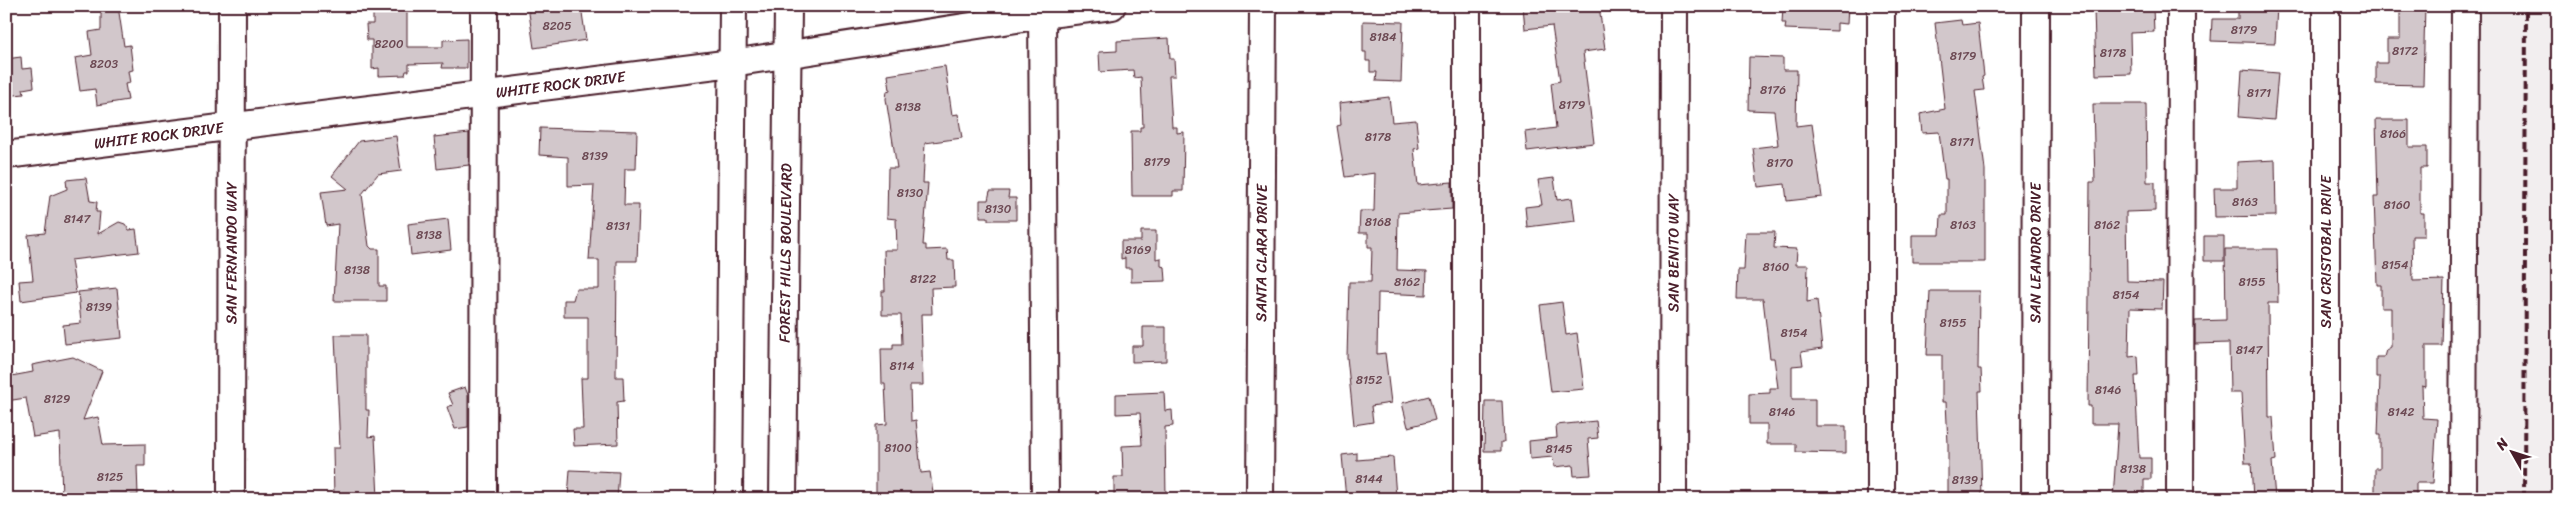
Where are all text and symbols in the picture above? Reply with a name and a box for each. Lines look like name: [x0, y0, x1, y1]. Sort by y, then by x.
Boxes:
house number: 8205: [542, 15, 572, 37]
house number: 8179: [2231, 19, 2257, 41]
house number: 8184: [1369, 26, 1397, 48]
house number: 8200: [374, 33, 404, 55]
house number: 8172: [2392, 40, 2418, 62]
house number: 8178: [2100, 42, 2126, 64]
house number: 8179: [1950, 45, 1976, 67]
house number: 8203: [90, 53, 119, 75]
street label: WHITE ROCK DRIVE: [494, 63, 628, 106]
house number: 8176: [1760, 79, 1786, 101]
house number: 8171: [2247, 82, 2271, 104]
house number: 8179: [1559, 94, 1585, 116]
house number: 8138: [895, 96, 921, 118]
street label: WHITE ROCK DRIVE: [93, 114, 227, 157]
house number: 8166: [2380, 123, 2406, 145]
house number: 8178: [1365, 126, 1391, 148]
house number: 8171: [1950, 131, 1974, 153]
house number: 8139: [582, 145, 608, 167]
house number: 8179: [1144, 151, 1170, 173]
house number: 8170: [1767, 152, 1794, 174]
street label: FOREST HILLS BOULEVARD: [772, 163, 799, 343]
street label: SAN CRISTOBAL DRIVE: [2313, 174, 2339, 329]
street label: SAN FERNANDO WAY: [218, 181, 245, 324]
street label: SAN LEANDRO DRIVE: [2022, 181, 2049, 323]
house number: 8130: [897, 182, 924, 204]
street label: SANTA CLARA DRIVE: [1248, 182, 1275, 322]
house number: 8163: [2232, 191, 2258, 213]
street label: SAN BENITO WAY: [1660, 192, 1687, 312]
house number: 8160: [2384, 194, 2411, 216]
house number: 8130: [985, 198, 1012, 220]
house number: 8147: [64, 208, 92, 230]
house number: 8168: [1365, 211, 1391, 233]
house number: 8163: [1950, 214, 1976, 236]
house number: 8162: [2094, 214, 2120, 236]
house number: 8131: [606, 215, 630, 237]
house number: 8138: [416, 224, 442, 246]
house number: 8169: [1125, 239, 1151, 261]
house number: 8154: [2381, 254, 2409, 276]
house number: 8160: [1763, 256, 1790, 278]
house number: 8138: [344, 259, 370, 281]
house number: 8122: [910, 268, 936, 290]
house number: 8162: [1394, 271, 1420, 293]
house number: 8155: [2238, 271, 2266, 293]
house number: 8154: [2112, 284, 2140, 306]
house number: 8139: [86, 296, 112, 318]
house number: 8155: [1939, 312, 1967, 334]
house number: 8154: [1780, 322, 1808, 344]
house number: 8147: [2236, 339, 2264, 361]
house number: 8114: [889, 355, 915, 377]
house number: 8152: [1356, 369, 1382, 391]
house number: 8146: [2095, 379, 2122, 401]
house number: 8129: [44, 388, 70, 410]
house number: 8146: [1769, 401, 1796, 423]
house number: 8142: [2388, 401, 2414, 423]
north arrow: [2486, 428, 2536, 478]
text: N: [2489, 432, 2515, 457]
house number: 8100: [884, 437, 912, 459]
house number: 8145: [1545, 438, 1573, 460]
house number: 8138: [2120, 458, 2146, 480]
house number: 8125: [97, 466, 123, 488]
house number: 8144: [1355, 468, 1383, 490]
house number: 8139: [1952, 469, 1978, 491]

